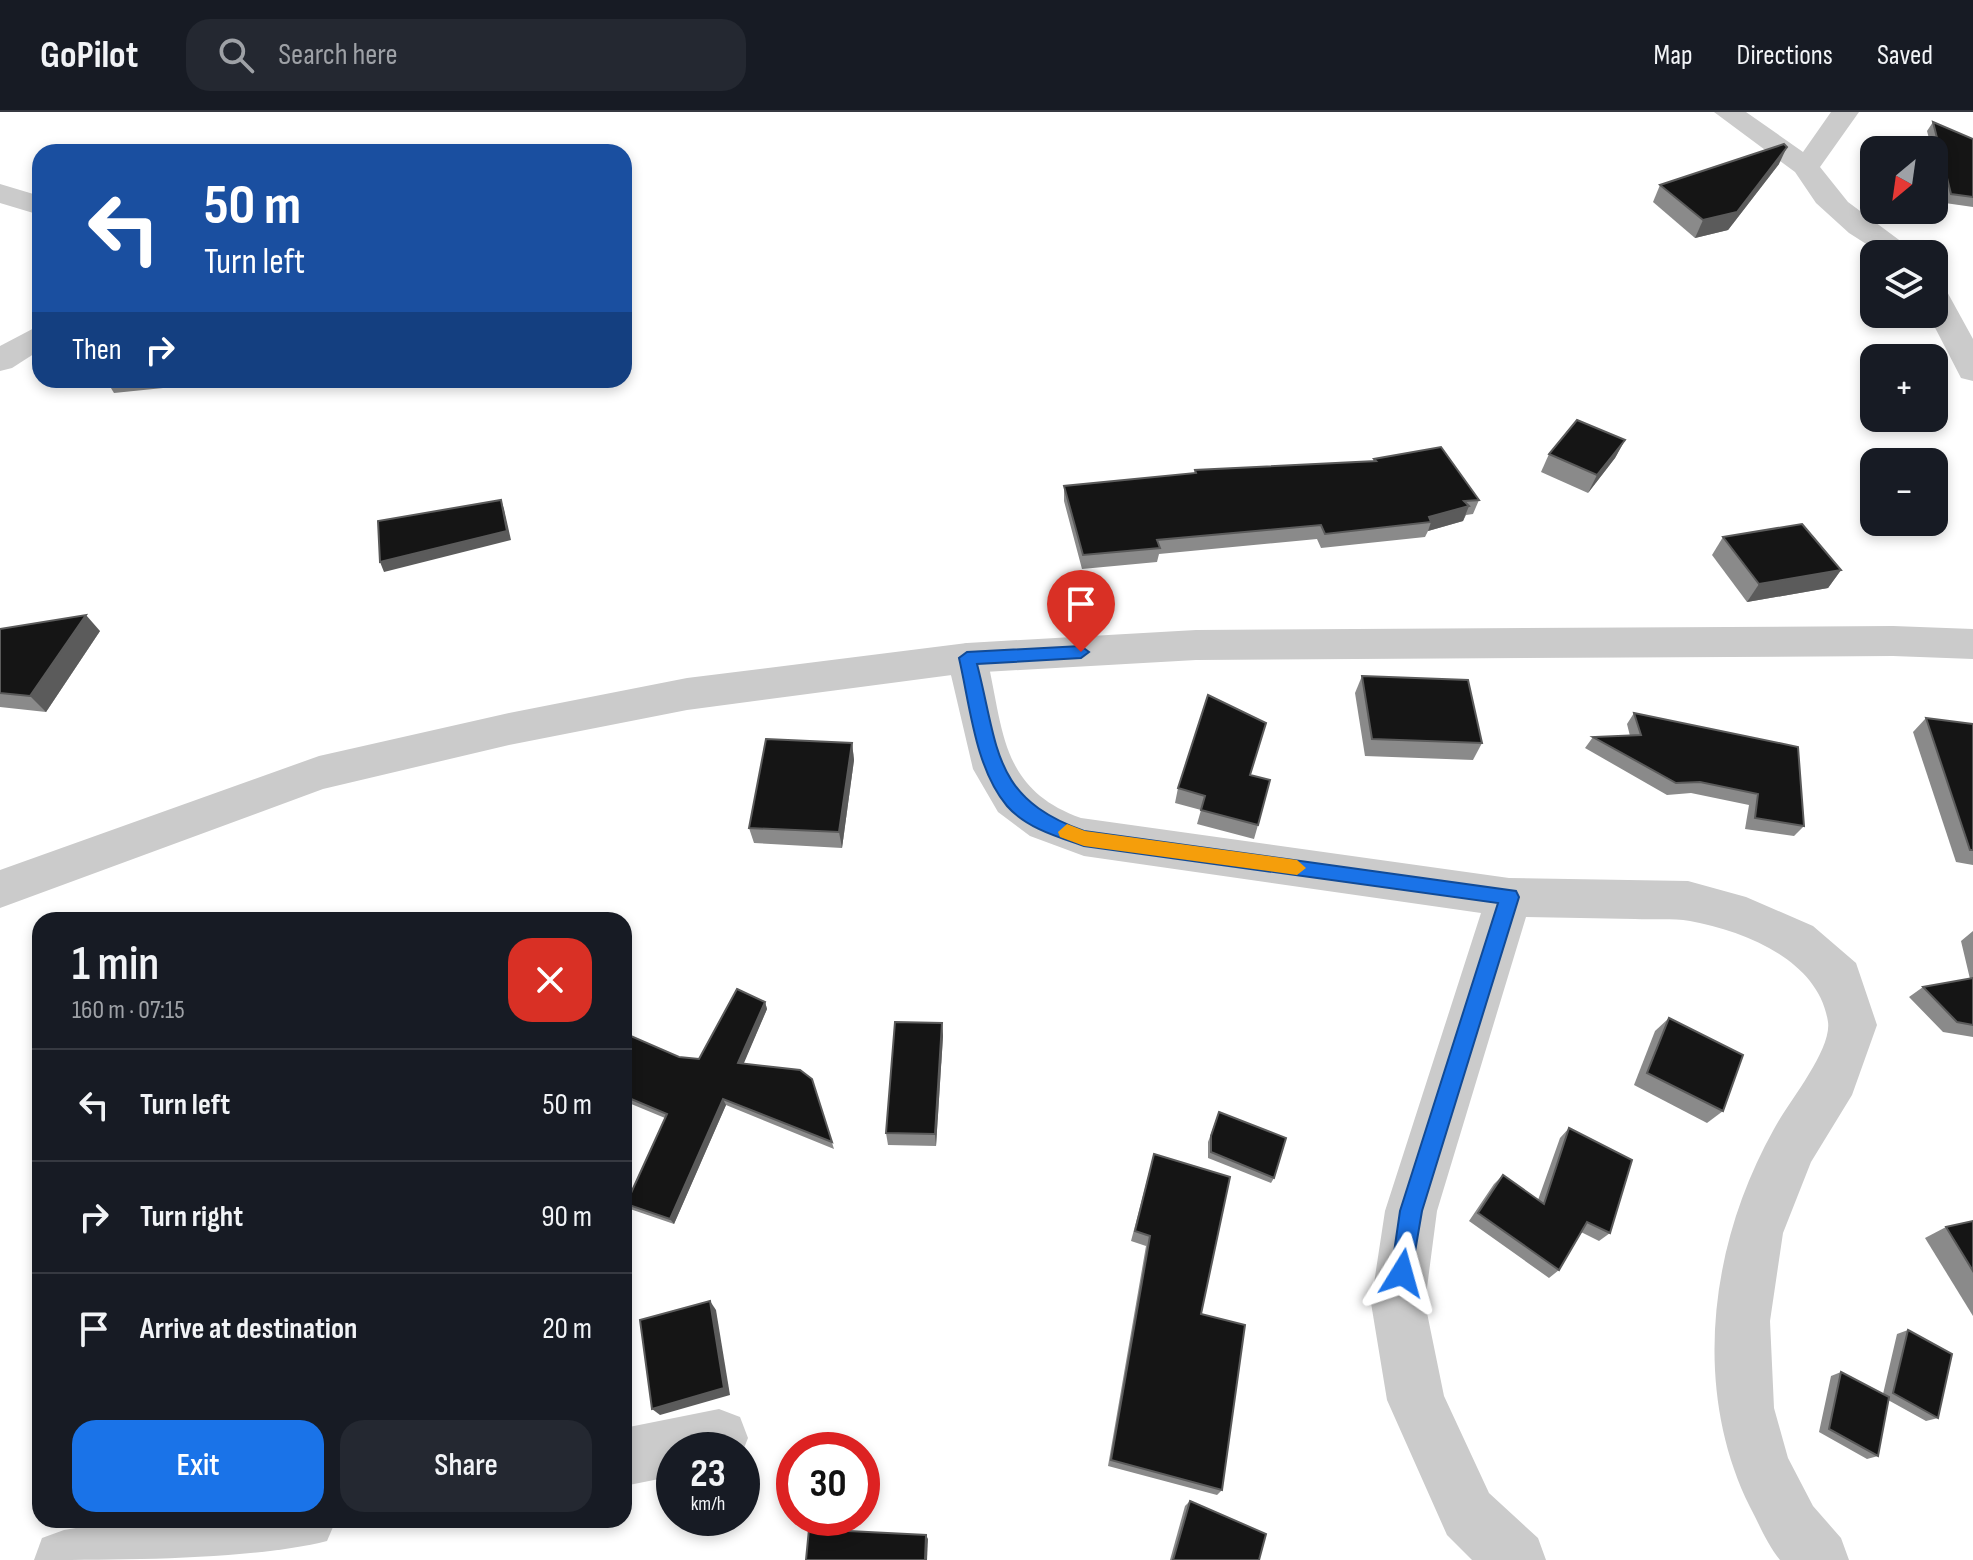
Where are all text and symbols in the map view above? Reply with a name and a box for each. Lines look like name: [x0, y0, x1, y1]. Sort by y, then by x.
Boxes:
search box: [186, 19, 746, 91]
text: GoPilot: [40, 33, 138, 78]
icon: search: [214, 33, 258, 77]
text: Search here: [278, 37, 398, 73]
text: Map: [1654, 39, 1693, 72]
text: Directions: [1737, 39, 1833, 72]
text: Saved: [1877, 39, 1933, 72]
north arrow: [1860, 136, 1948, 224]
map controls: [1860, 136, 1948, 536]
text: 50 m: [204, 173, 301, 240]
icon: left: [72, 176, 176, 280]
button: layers: [1860, 240, 1948, 328]
text: Turn left: [204, 241, 305, 284]
icon: right: [138, 328, 182, 372]
text: Then: [72, 332, 122, 368]
button: +: [1860, 344, 1948, 432]
button: −: [1860, 448, 1948, 536]
pin: [1047, 570, 1115, 652]
icon: arrive: [1059, 582, 1103, 626]
text: 1 min: [72, 936, 159, 993]
button: close: [508, 938, 592, 1022]
text: 160 m · 07:15: [72, 995, 185, 1026]
icon: left: [72, 1083, 116, 1127]
text: Turn left: [140, 1087, 230, 1123]
text: 50 m: [543, 1087, 592, 1123]
icon: right: [72, 1195, 116, 1239]
text: Turn right: [140, 1199, 243, 1235]
text: 90 m: [541, 1199, 592, 1235]
position arrow: [1360, 1231, 1444, 1315]
icon: arrive: [72, 1307, 116, 1351]
text: Arrive at destination: [140, 1311, 357, 1347]
text: 20 m: [542, 1311, 592, 1347]
button: Exit: [72, 1420, 324, 1512]
button: Share: [340, 1420, 592, 1512]
speed limit sign: 30: [776, 1432, 880, 1536]
text: 23: [690, 1450, 726, 1498]
text: km/h: [691, 1492, 725, 1516]

